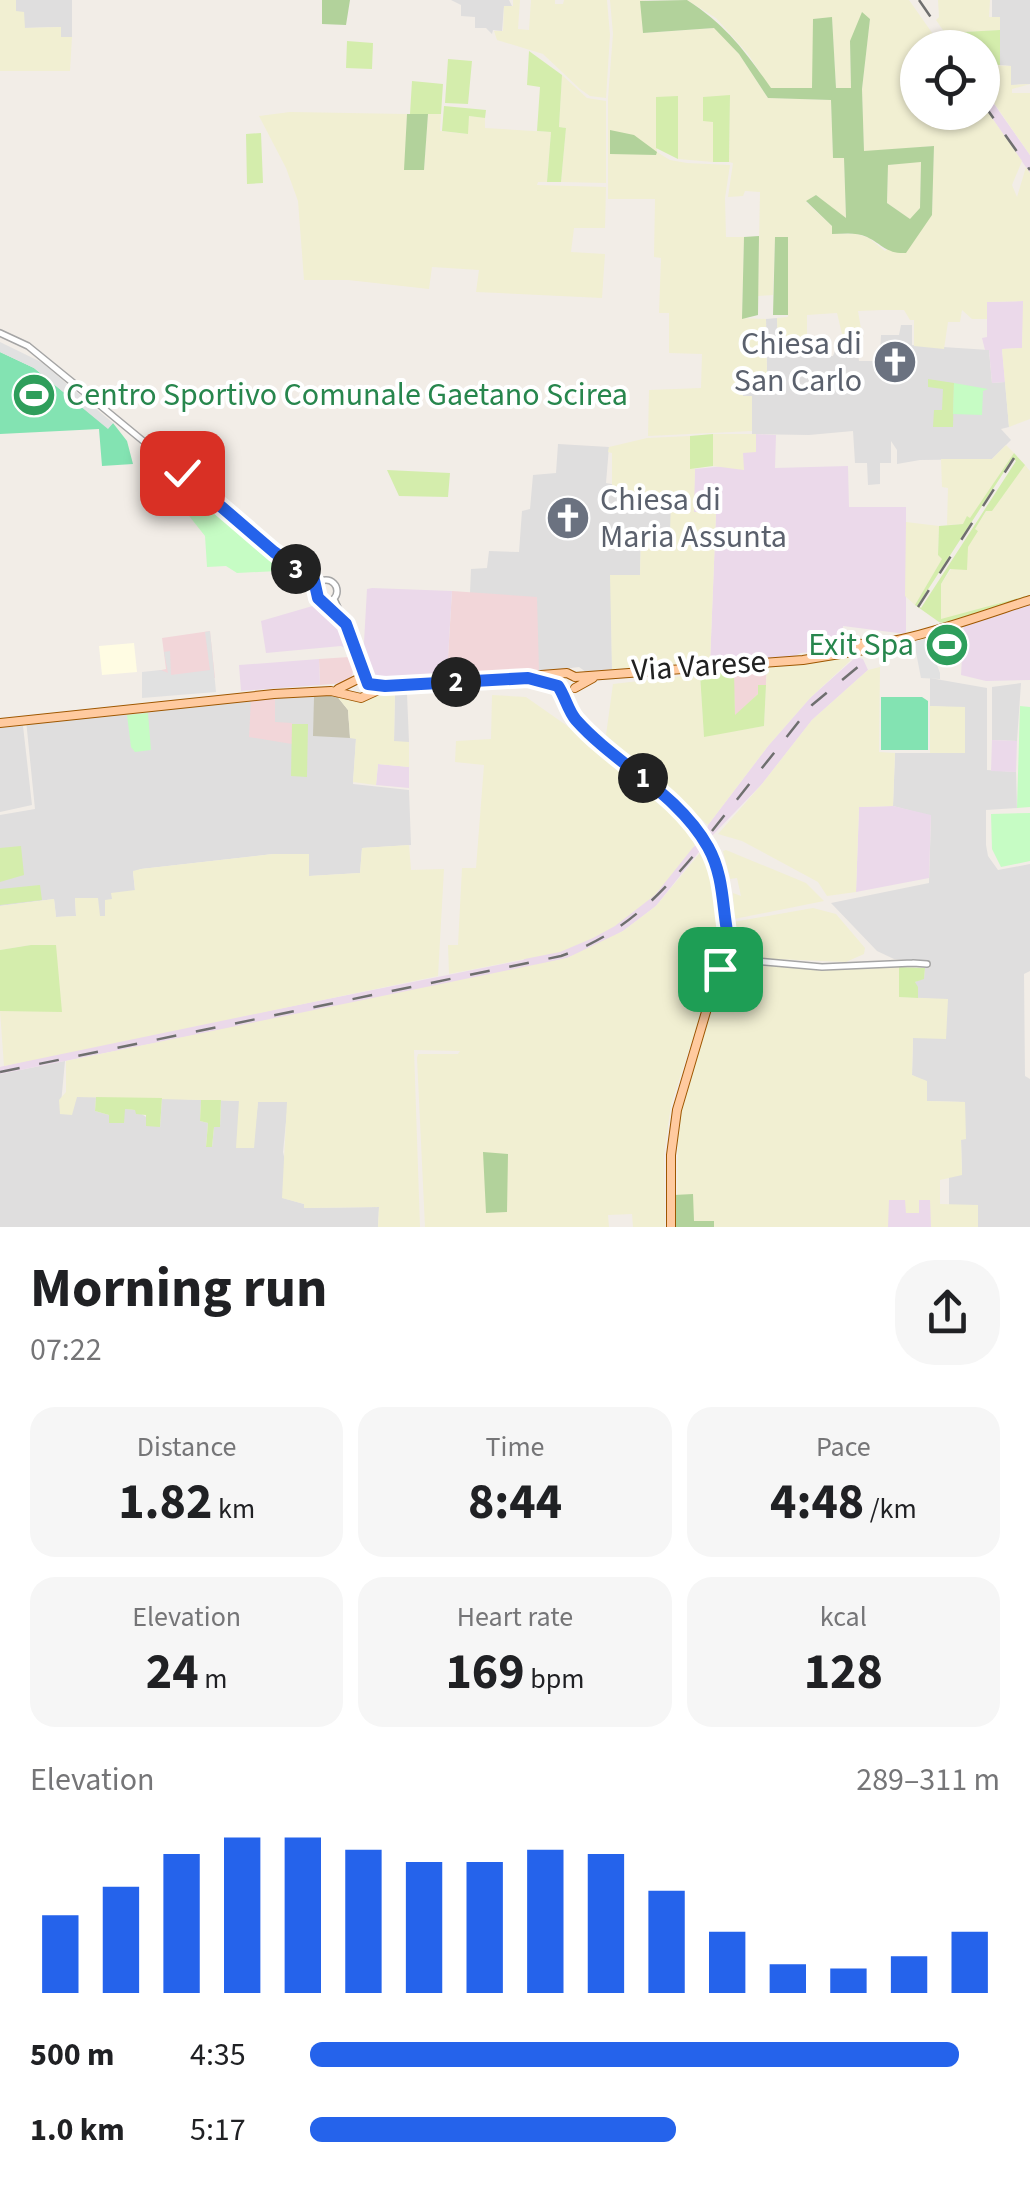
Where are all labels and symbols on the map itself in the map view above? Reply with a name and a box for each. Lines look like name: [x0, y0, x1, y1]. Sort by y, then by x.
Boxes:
place label: Chiesa di San Carlo: [734, 321, 862, 404]
church icon: Chiesa di San Carlo: [872, 339, 918, 385]
sports icon: Centro Sportivo Comunale Gaetano Scirea: [11, 372, 57, 418]
place label: Centro Sportivo Comunale Gaetano Scirea: [66, 372, 628, 418]
pin: [140, 431, 225, 516]
place label: Chiesa di Maria Assunta: [600, 477, 787, 560]
church icon: Chiesa di Maria Assunta: [545, 495, 591, 541]
pin: 3: [271, 544, 321, 594]
place label: Exit Spa: [808, 622, 914, 668]
sports icon: Exit Spa: [924, 622, 970, 668]
street label: Via Varese: [630, 638, 768, 694]
pin: 2: [431, 657, 481, 707]
pin: 1: [618, 753, 668, 803]
pin: [678, 927, 763, 1012]

